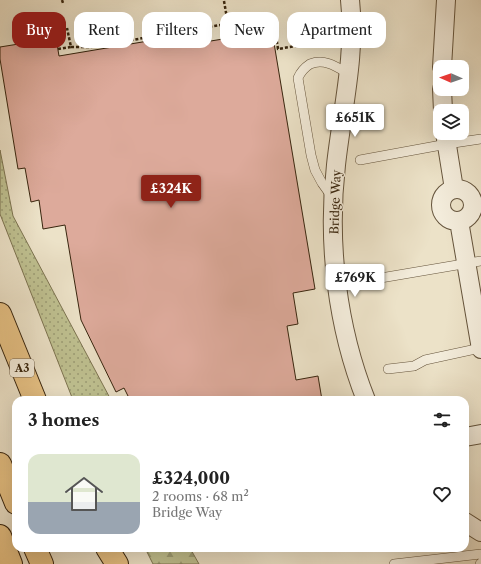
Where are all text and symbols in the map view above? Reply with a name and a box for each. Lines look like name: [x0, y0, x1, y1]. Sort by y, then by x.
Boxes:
chip: Buy: [12, 12, 66, 48]
chip: Rent: [74, 12, 134, 48]
chip: Filters: [142, 12, 212, 48]
chip: New: [220, 12, 279, 48]
chip: Apartment: [287, 12, 386, 48]
north arrow: [433, 60, 469, 96]
map controls: [433, 60, 469, 140]
pin: £651K: [327, 104, 383, 138]
button: layers: [433, 104, 469, 140]
text: £651K: [335, 109, 375, 125]
street label: Bridge Way: [326, 169, 344, 235]
pin: £324K: [143, 175, 199, 209]
text: £324K: [150, 180, 192, 196]
pin: £769K: [327, 264, 383, 298]
text: £769K: [334, 269, 376, 285]
road number: A3: [10, 359, 34, 377]
icon: filters: [431, 409, 453, 431]
text: 3 homes: [28, 410, 99, 430]
text: £324,000: [152, 468, 230, 488]
icon: home: [60, 470, 108, 518]
icon: heart: [431, 483, 453, 505]
text: 2 rooms · 68 m²: [152, 488, 249, 504]
text: Bridge Way: [152, 504, 222, 520]

